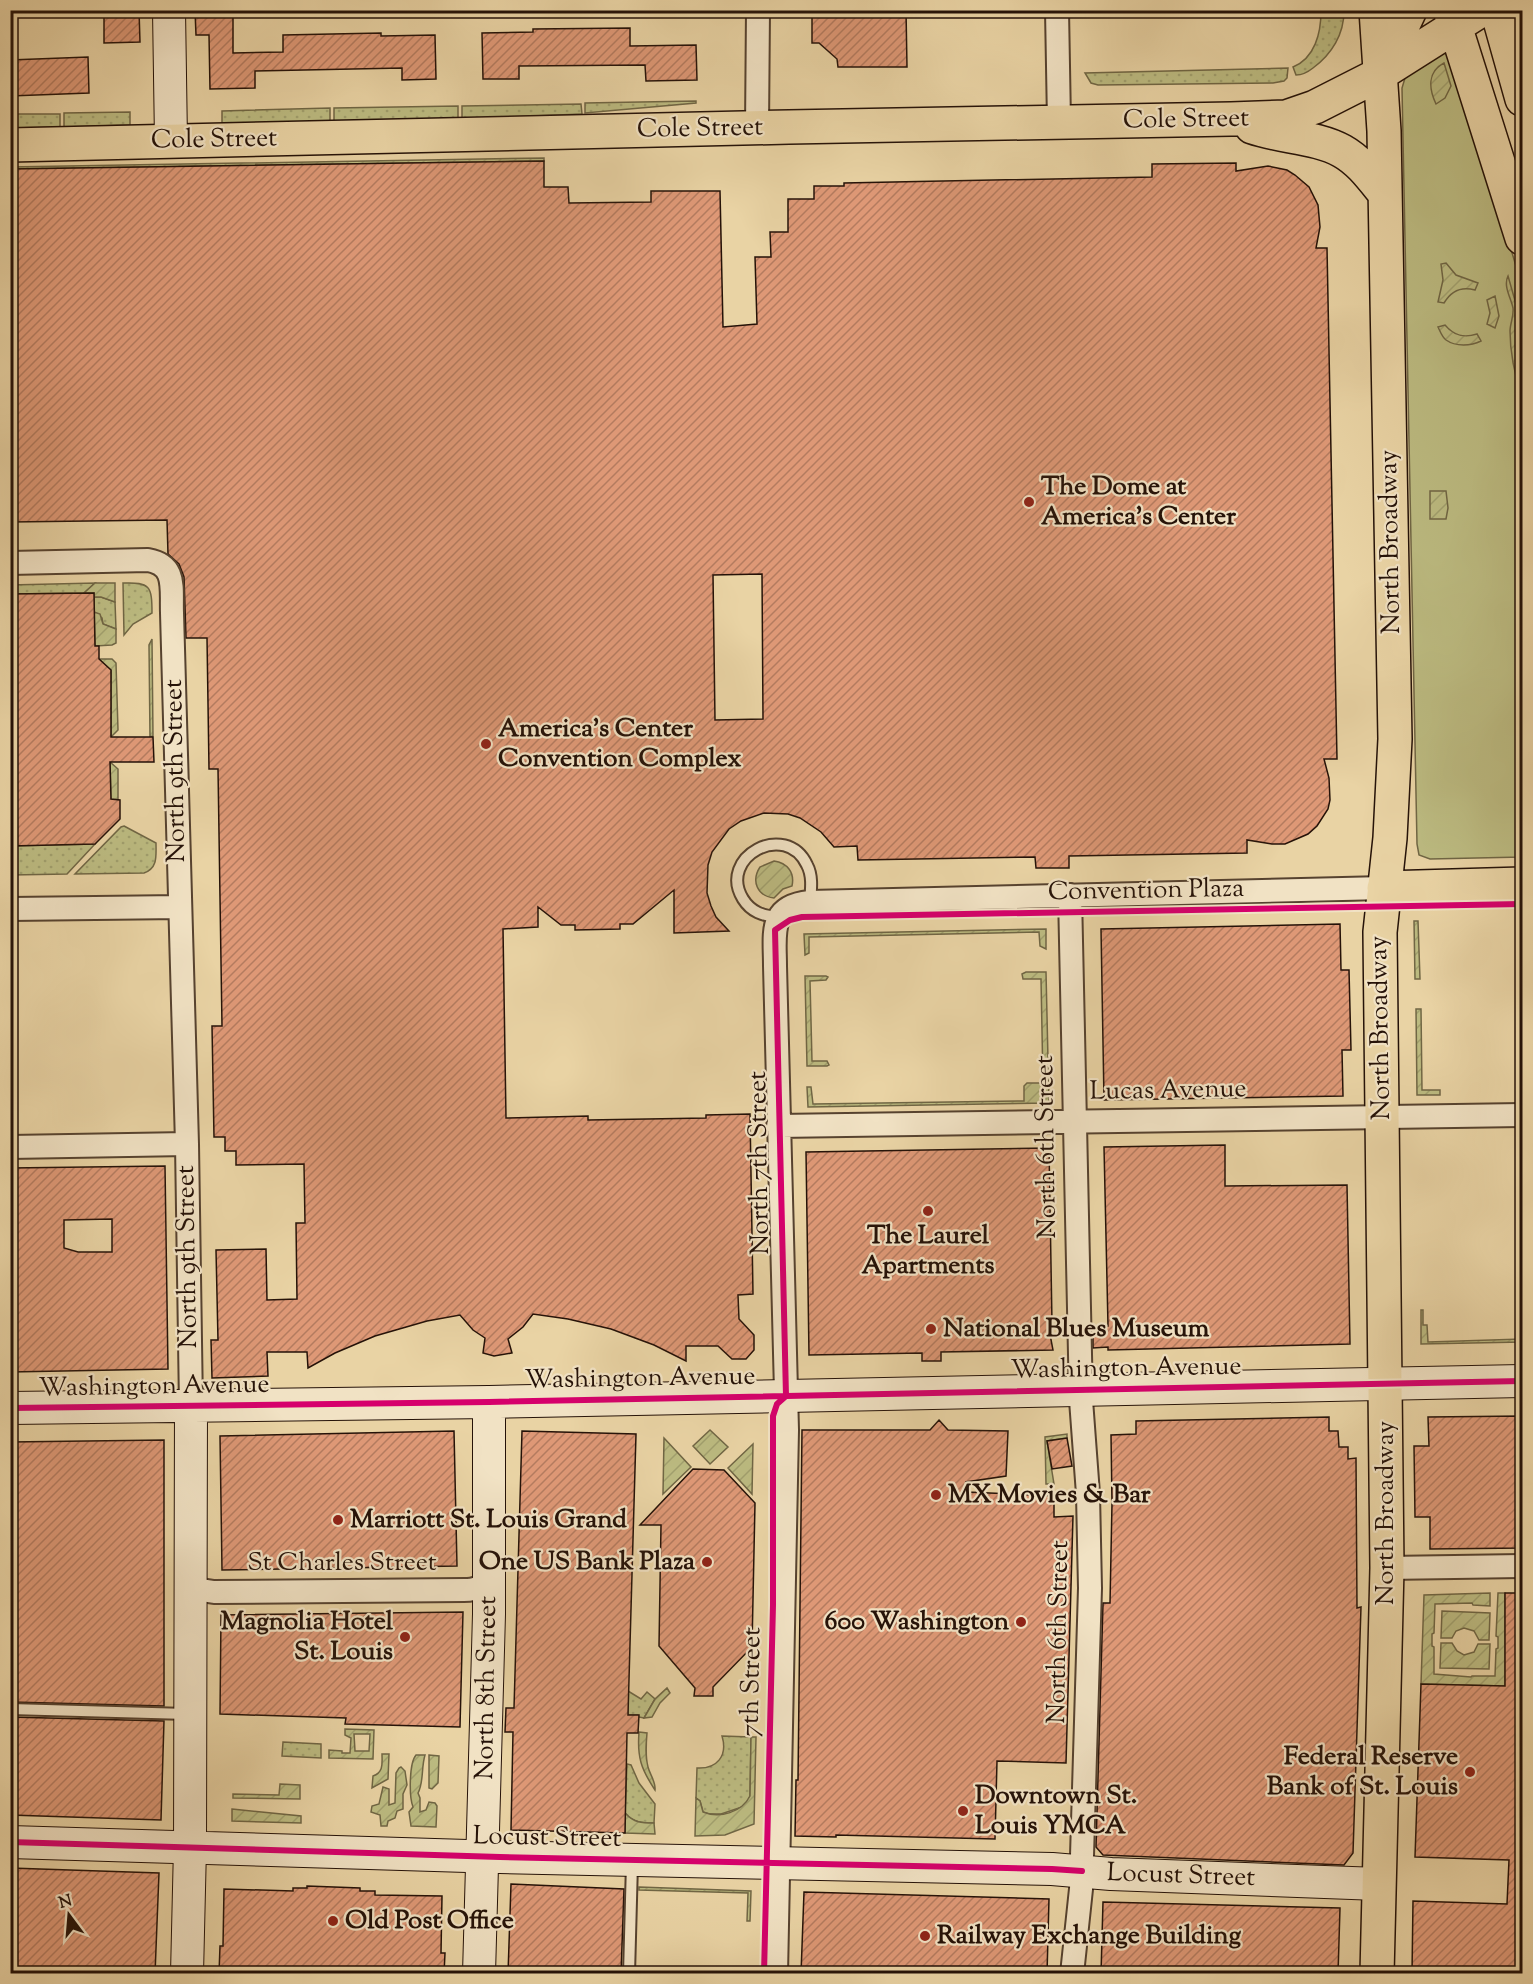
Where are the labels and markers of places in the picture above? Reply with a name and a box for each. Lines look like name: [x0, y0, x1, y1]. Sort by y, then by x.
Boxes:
place label: The Dome at America's Center: [1041, 469, 1236, 536]
marker: The Dome at America's Center: [1022, 495, 1036, 509]
place label: America’s Center Convention Complex: [498, 711, 742, 778]
marker: America’s Center Convention Complex: [479, 737, 493, 751]
marker: The Laurel Apartments: [921, 1204, 935, 1218]
place label: The Laurel Apartments: [861, 1218, 995, 1285]
place label: National Blues Museum: [943, 1311, 1210, 1348]
marker: National Blues Museum: [924, 1322, 938, 1336]
place label: MX Movies & Bar: [948, 1477, 1151, 1514]
marker: MX Movies & Bar: [929, 1488, 943, 1502]
place label: Marriott St. Louis Grand: [350, 1502, 627, 1539]
marker: Marriott St. Louis Grand: [331, 1513, 345, 1527]
place label: One US Bank Plaza: [479, 1544, 695, 1581]
marker: One US Bank Plaza: [700, 1555, 714, 1569]
place label: Magnolia Hotel St. Louis: [221, 1604, 394, 1671]
place label: 600 Washington: [825, 1604, 1010, 1641]
marker: 600 Washington: [1014, 1615, 1028, 1629]
marker: Magnolia Hotel St. Louis: [398, 1630, 412, 1644]
place label: Federal Reserve Bank of St. Louis: [1267, 1739, 1458, 1806]
marker: Federal Reserve Bank of St. Louis: [1463, 1765, 1477, 1779]
place label: Downtown St. Louis YMCA: [975, 1778, 1137, 1845]
marker: Downtown St. Louis YMCA: [956, 1804, 970, 1818]
place label: Old Post Office: [345, 1903, 514, 1940]
marker: Old Post Office: [326, 1914, 340, 1928]
place label: Railway Exchange Building: [937, 1918, 1241, 1955]
marker: Railway Exchange Building: [918, 1929, 932, 1943]

